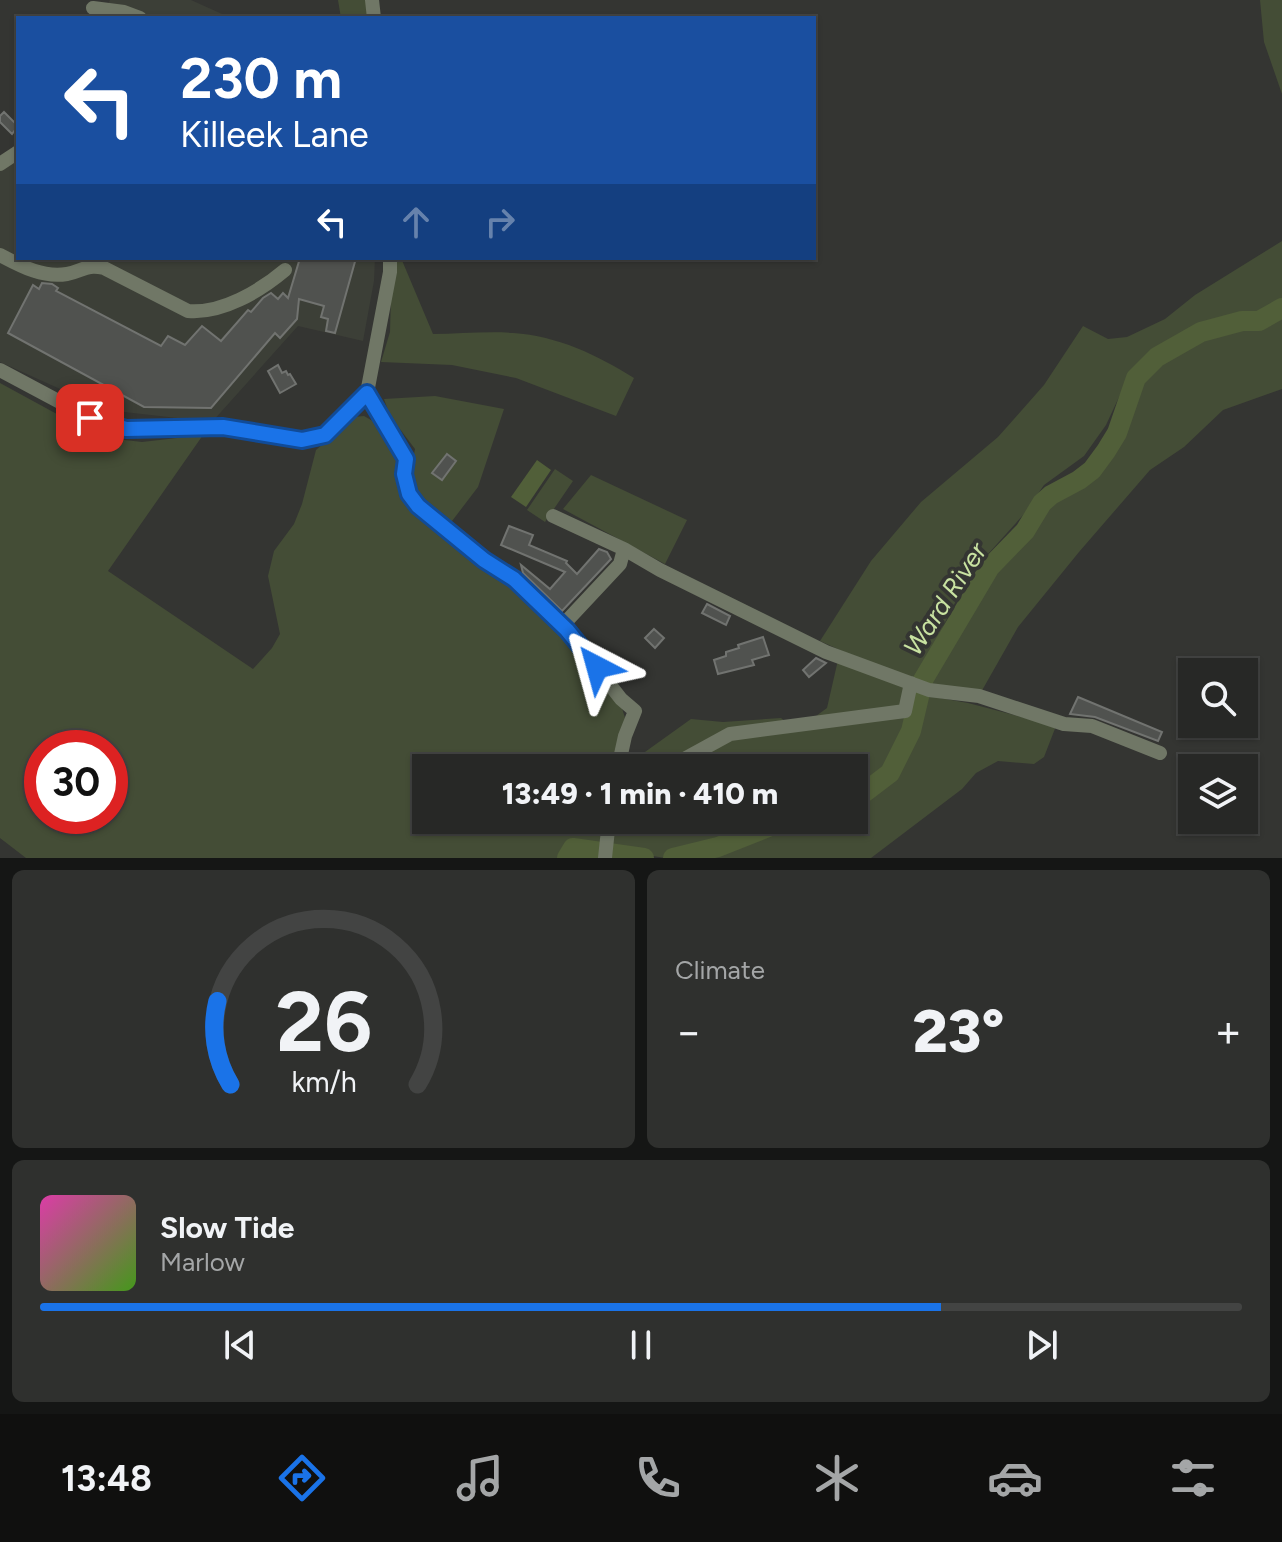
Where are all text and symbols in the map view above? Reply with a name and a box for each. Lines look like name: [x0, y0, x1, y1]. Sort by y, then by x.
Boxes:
text: 230 m: [180, 45, 342, 112]
icon: left: [48, 48, 152, 152]
text: Killeek Lane: [180, 113, 369, 156]
icon: left: [310, 200, 354, 244]
icon: ahead: [394, 200, 438, 244]
icon: right: [478, 200, 522, 244]
pin: [56, 384, 124, 452]
icon: arrive: [68, 396, 112, 440]
water label: Ward River: [897, 536, 994, 662]
position arrow: [555, 625, 639, 709]
map controls: [1178, 658, 1258, 834]
button: search: [1178, 658, 1258, 738]
speed limit sign: 30: [24, 730, 128, 834]
button: layers: [1178, 754, 1258, 834]
text: 13:49 · 1 min · 410 m: [502, 775, 778, 812]
text: Climate: [675, 954, 765, 986]
text: 26: [275, 972, 372, 1072]
text: 23°: [913, 995, 1004, 1067]
text: −: [675, 1005, 702, 1058]
text: +: [1215, 1005, 1242, 1058]
text: km/h: [291, 1065, 356, 1099]
text: Slow Tide: [160, 1209, 294, 1246]
text: Marlow: [160, 1246, 245, 1278]
icon: previous: [218, 1323, 262, 1367]
icon: pause: [619, 1323, 663, 1367]
icon: next: [1020, 1323, 1064, 1367]
icon: directions: [274, 1450, 330, 1506]
icon: music: [452, 1450, 508, 1506]
icon: phone: [630, 1450, 686, 1506]
icon: climate: [809, 1450, 865, 1506]
icon: car: [987, 1450, 1043, 1506]
icon: filters: [1165, 1450, 1221, 1506]
text: 13:48: [61, 1457, 152, 1500]

